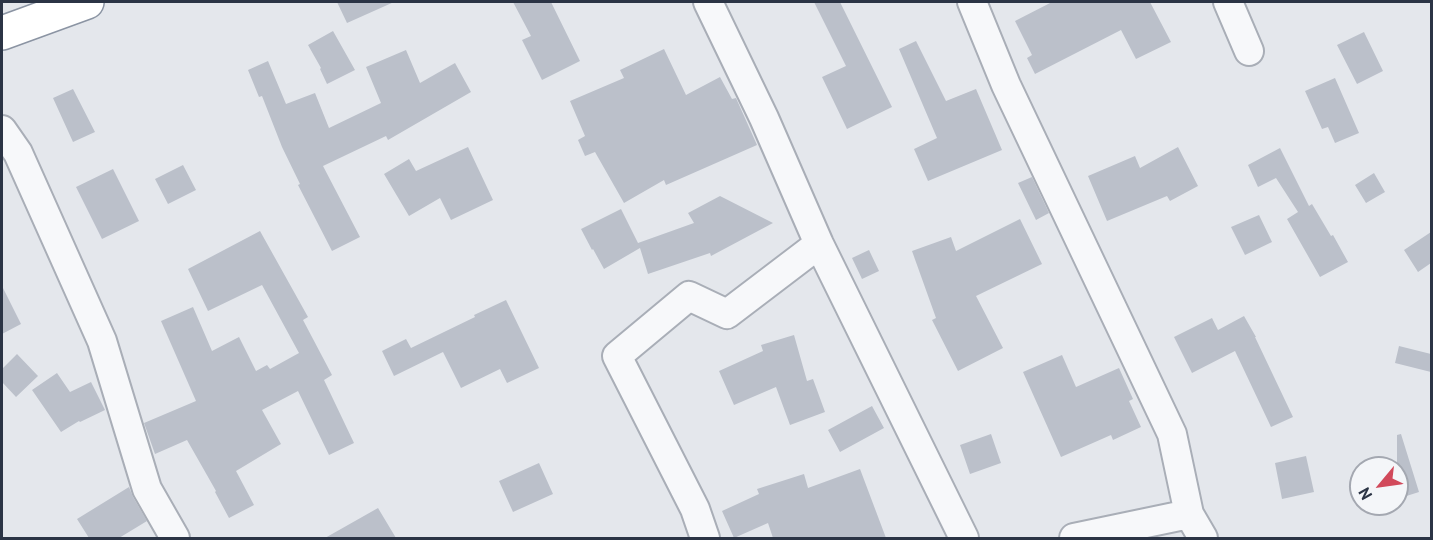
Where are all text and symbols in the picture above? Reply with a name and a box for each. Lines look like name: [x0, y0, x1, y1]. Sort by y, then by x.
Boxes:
north arrow: [1349, 456, 1409, 516]
text: N: [1354, 484, 1376, 503]

